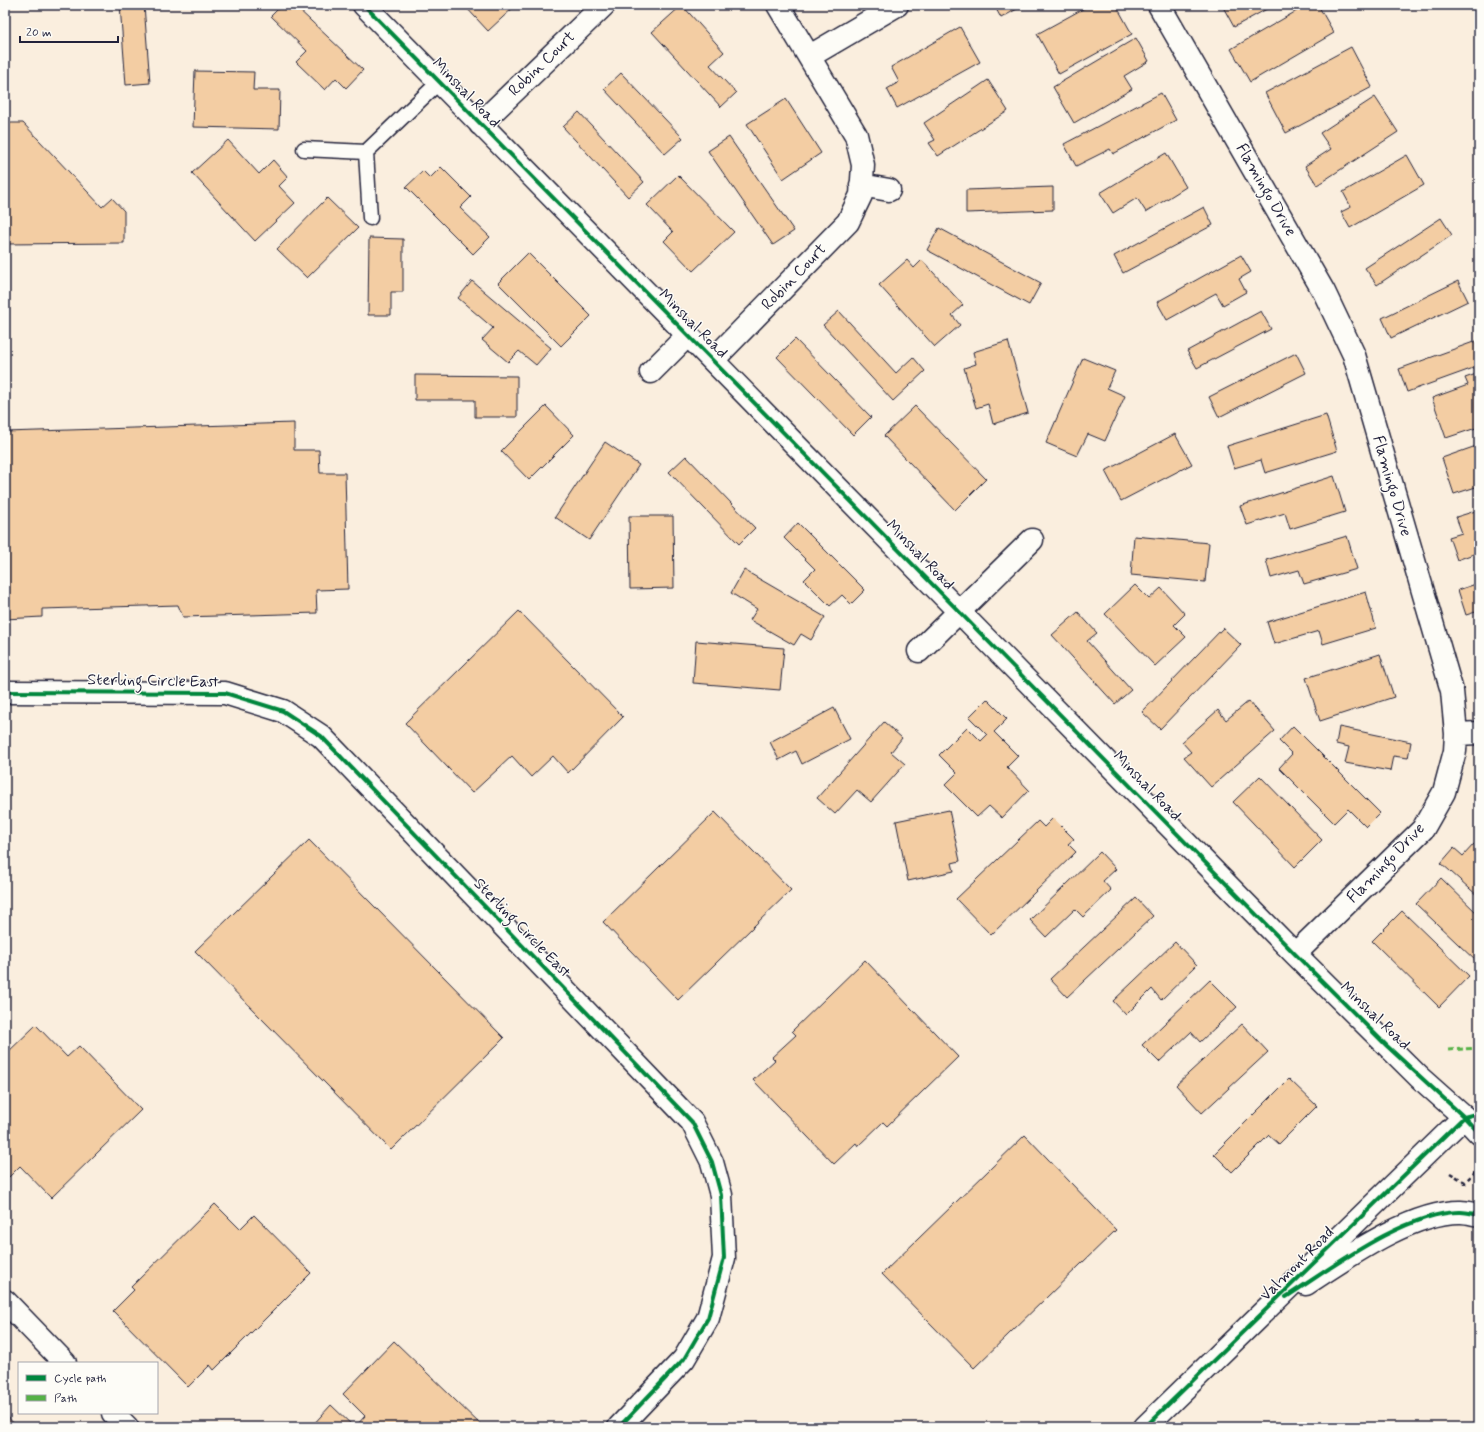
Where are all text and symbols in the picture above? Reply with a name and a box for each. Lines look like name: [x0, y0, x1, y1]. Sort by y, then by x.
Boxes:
scale bar: [20, 18, 118, 44]
text: 20 m: [26, 25, 52, 41]
street label: Robin Court: [504, 27, 580, 101]
street label: Minshal Road: [427, 53, 505, 133]
street label: Flamingo Drive: [1230, 140, 1301, 241]
street label: Robin Court: [757, 239, 831, 315]
street label: Minshal Road: [654, 285, 732, 363]
street label: Flamingo Drive: [1367, 433, 1416, 539]
street label: Minshal Road: [881, 515, 959, 595]
street label: Sterling Circle East: [87, 669, 219, 694]
street label: Minshal Road: [1108, 746, 1186, 826]
street label: Flamingo Drive: [1342, 818, 1430, 908]
street label: Sterling Circle East: [468, 874, 575, 983]
street label: Minshal Road: [1335, 977, 1415, 1055]
street label: Valmont Road: [1255, 1222, 1339, 1306]
legend: [18, 1362, 158, 1414]
text: Cycle path: [54, 1371, 106, 1387]
text: Path: [54, 1391, 77, 1407]

